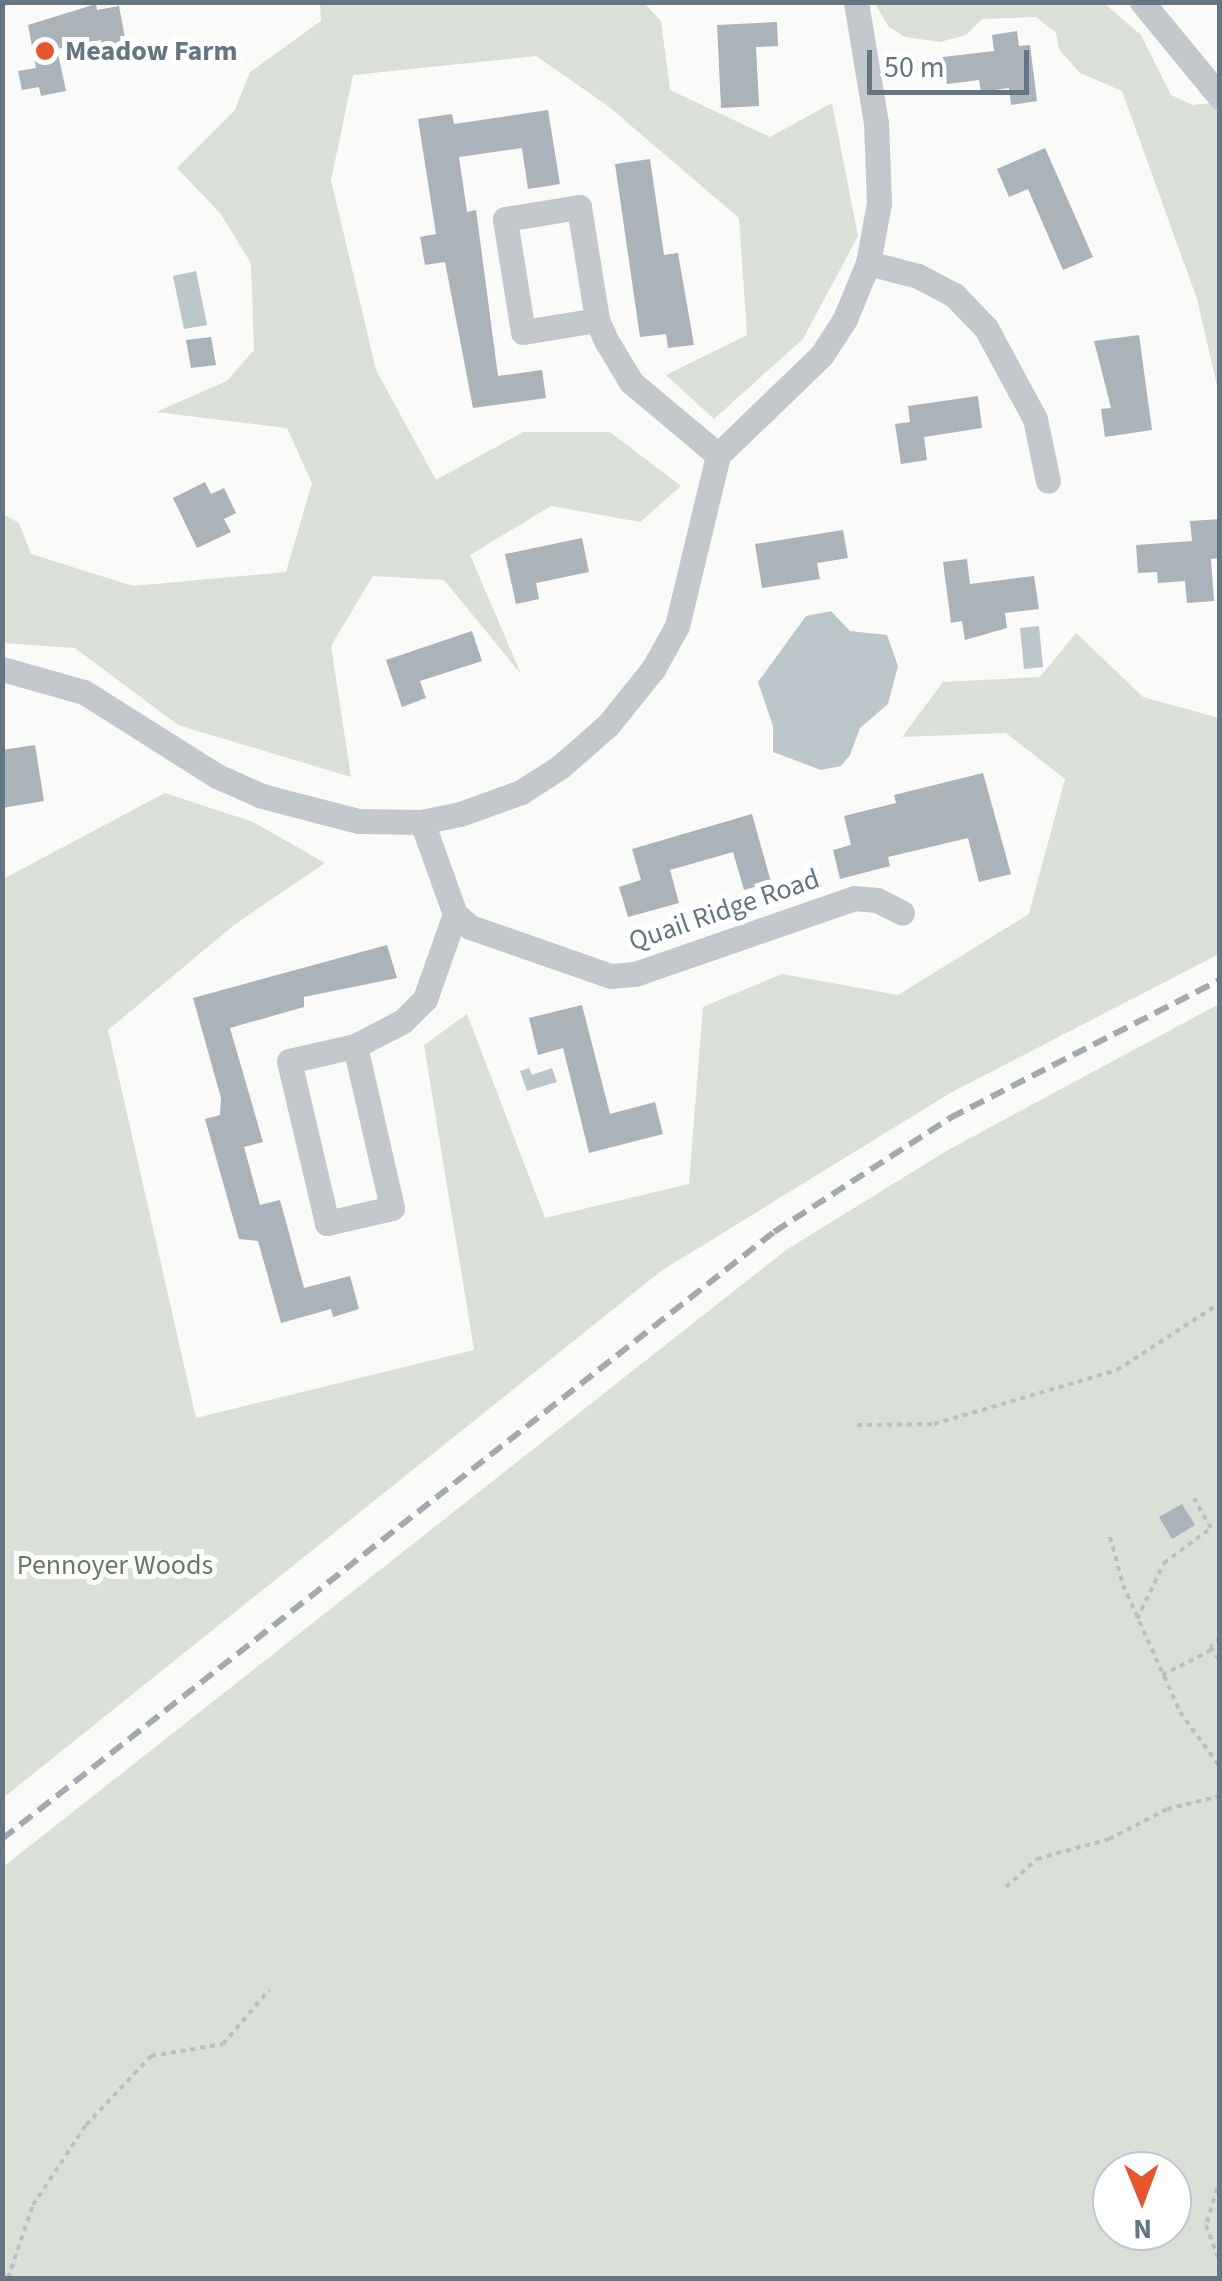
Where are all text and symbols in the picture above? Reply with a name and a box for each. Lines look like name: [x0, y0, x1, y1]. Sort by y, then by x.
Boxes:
scale bar: [872, 30, 1034, 92]
place label: Meadow Farm: [65, 34, 237, 68]
marker: Meadow Farm: [34, 40, 56, 62]
text: 50 m: [884, 46, 945, 89]
street label: Quail Ridge Road: [624, 862, 824, 958]
park label: Pennoyer Woods: [17, 1548, 213, 1582]
north arrow: [1092, 2151, 1192, 2251]
text: N: [1133, 2209, 1152, 2249]

